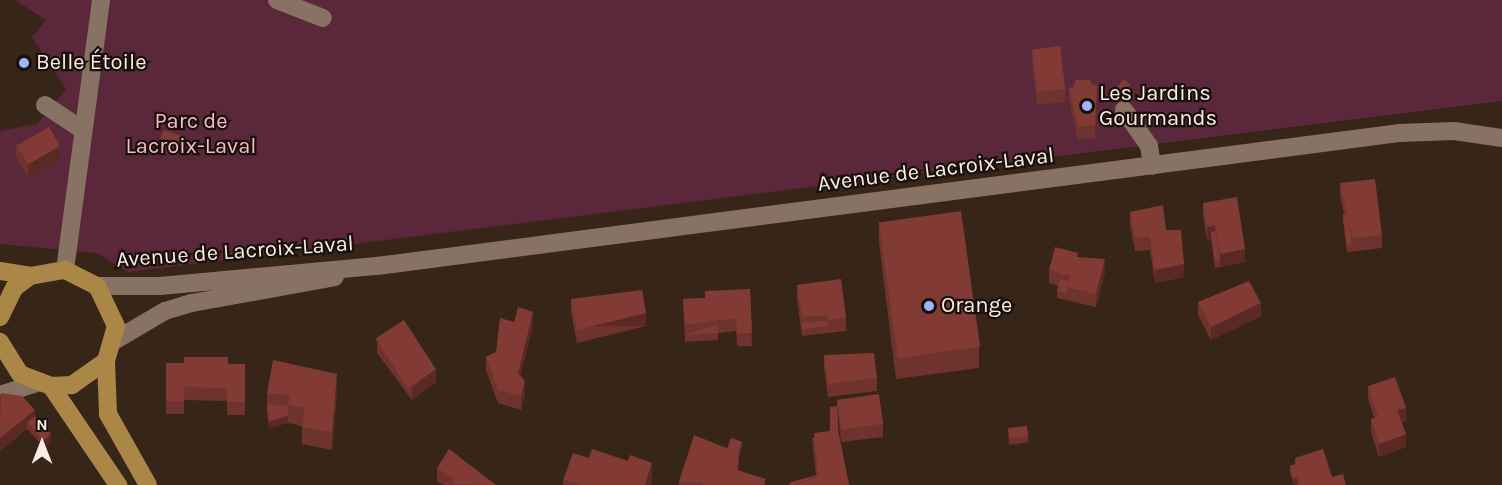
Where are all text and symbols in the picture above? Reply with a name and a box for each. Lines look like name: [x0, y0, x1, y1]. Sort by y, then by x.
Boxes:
place label: Belle Étoile: [36, 50, 146, 76]
marker: Belle Étoile: [17, 56, 31, 70]
place label: Les Jardins Gourmands: [1099, 80, 1217, 132]
marker: Les Jardins Gourmands: [1080, 99, 1094, 113]
park label: Parc de Lacroix-Laval: [126, 108, 256, 160]
street label: Avenue de Lacroix-Laval: [816, 142, 1056, 198]
street label: Avenue de Lacroix-Laval: [115, 231, 355, 273]
place label: Orange: [941, 293, 1012, 319]
marker: Orange: [922, 299, 936, 313]
north arrow: [12, 413, 72, 473]
text: N: [36, 415, 48, 434]

